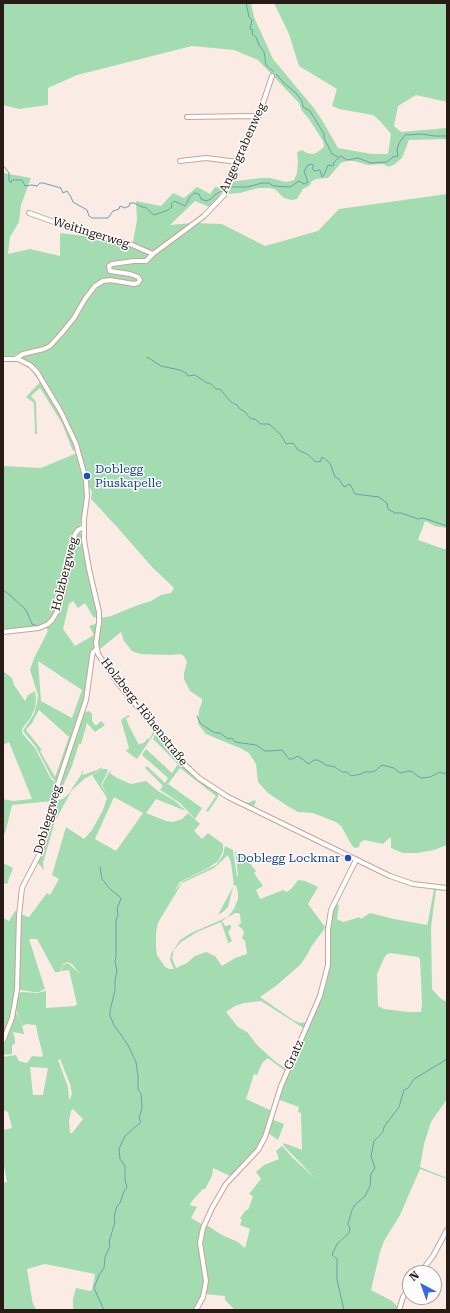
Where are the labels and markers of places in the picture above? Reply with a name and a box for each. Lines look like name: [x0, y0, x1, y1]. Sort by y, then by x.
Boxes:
place label: Doblegg Piuskapelle: [95, 462, 162, 490]
marker: Doblegg Piuskapelle: [82, 471, 92, 481]
place label: Doblegg Lockmar: [237, 851, 340, 865]
marker: Doblegg Lockmar: [343, 853, 353, 863]

